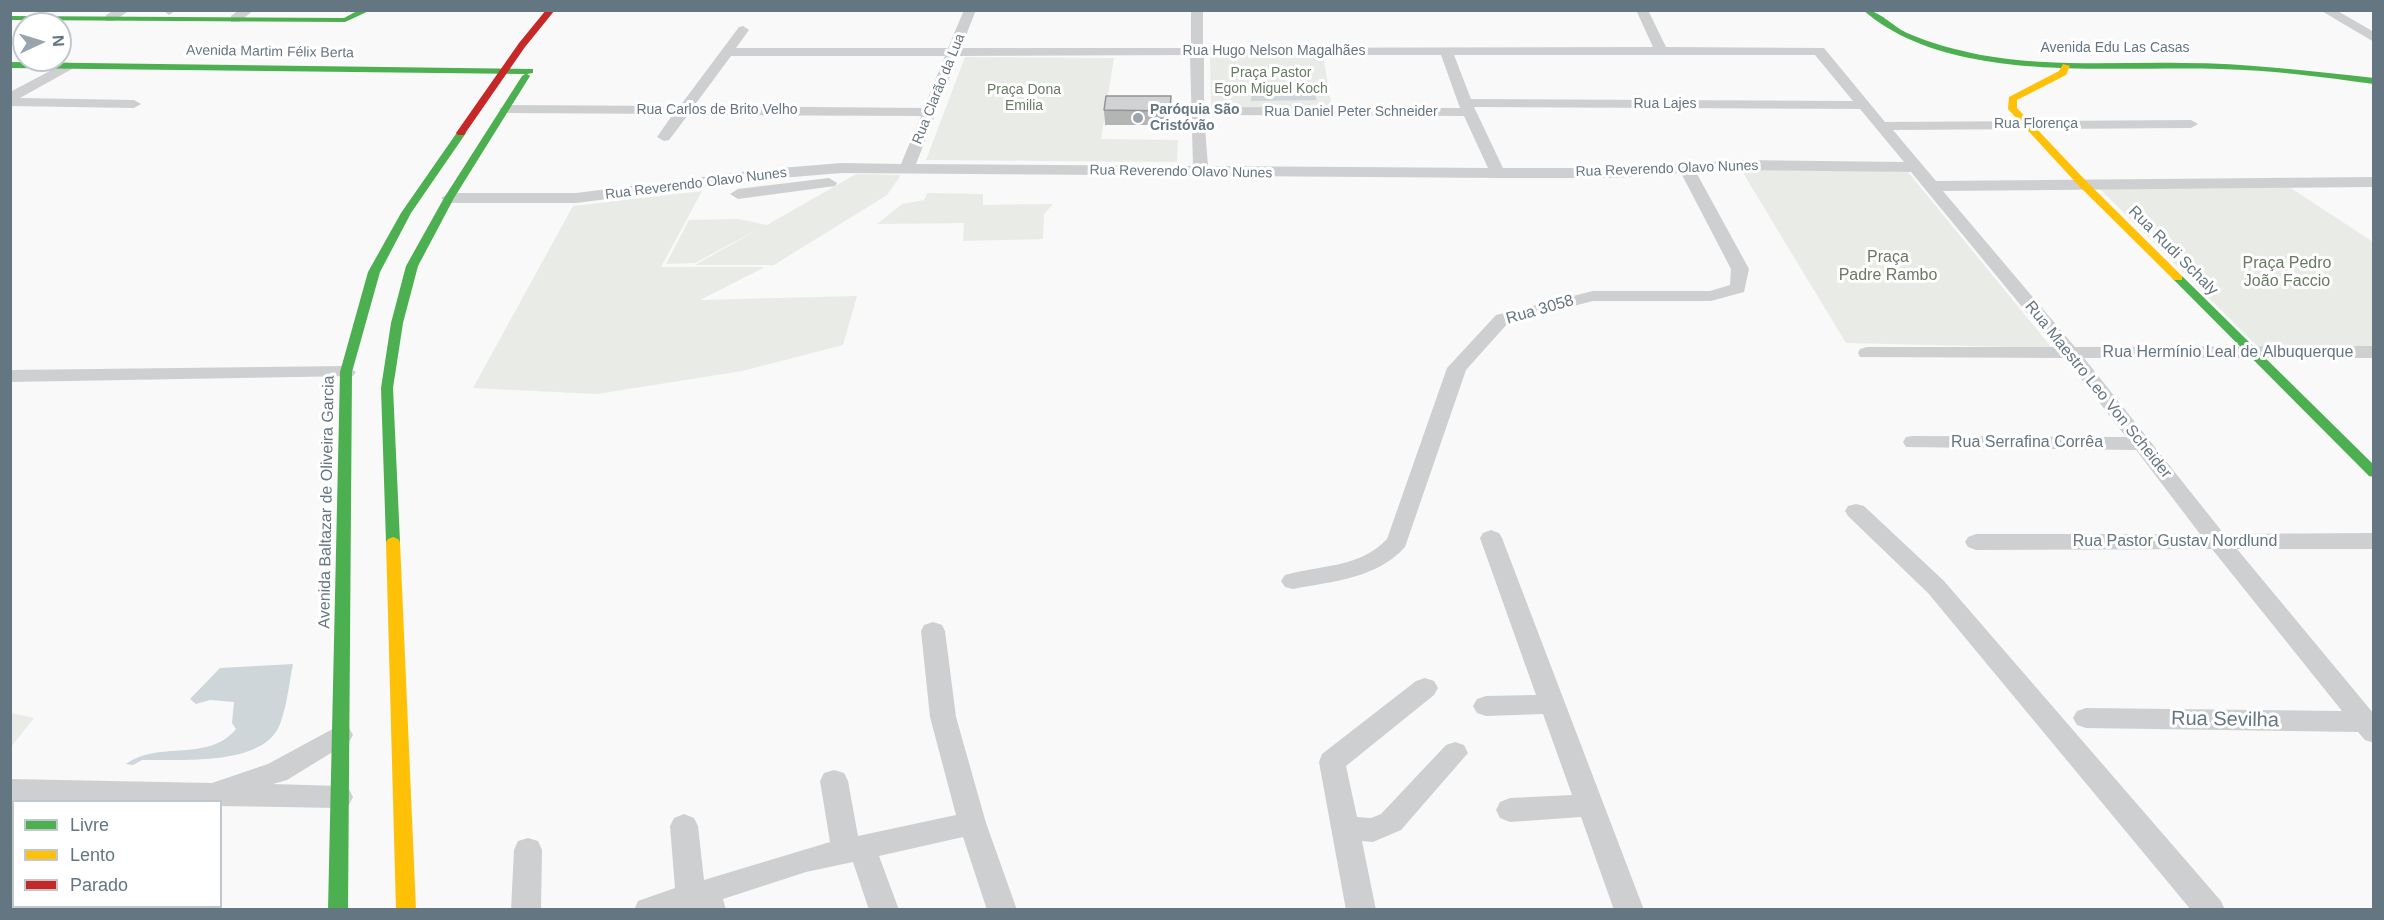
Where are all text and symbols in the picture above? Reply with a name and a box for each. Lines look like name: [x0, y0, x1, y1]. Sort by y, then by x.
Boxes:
north arrow: [12, 12, 72, 72]
street label: Rua Clarão da Lua: [909, 31, 969, 147]
text: N: [50, 34, 67, 47]
street label: Avenida Edu Las Casas: [2040, 40, 2190, 56]
street label: Avenida Martim Félix Berta: [186, 42, 354, 62]
street label: Rua Hugo Nelson Magalhães: [1183, 43, 1365, 59]
park label: Praça Pastor Egon Miguel Koch: [1214, 65, 1328, 98]
park label: Praça Dona Emilia: [987, 82, 1061, 114]
street label: Rua Lajes: [1633, 96, 1697, 112]
street label: Rua Carlos de Brito Velho: [636, 102, 798, 118]
place label: Paróquia São Cristóvão: [1150, 102, 1239, 134]
street label: Rua Daniel Peter Schneider: [1264, 104, 1438, 120]
marker: Paróquia São Cristóvão: [1131, 111, 1145, 125]
street label: Rua Florença: [1994, 116, 2078, 132]
street label: Rua Reverendo Olavo Nunes: [1575, 157, 1759, 181]
street label: Rua Reverendo Olavo Nunes: [1089, 162, 1273, 182]
street label: Rua Reverendo Olavo Nunes: [604, 165, 788, 203]
street label: Rua Rudi Schaly: [2124, 202, 2222, 300]
park label: Praça Padre Rambo: [1839, 248, 1937, 286]
park label: Praça Pedro João Faccio: [2243, 254, 2331, 292]
street label: Rua 3058: [1504, 291, 1576, 329]
street label: Rua Maestro Leo Von Scheider: [2021, 298, 2175, 482]
street label: Rua Hermínio Leal de Albuquerque: [2103, 343, 2353, 363]
street label: Avenida Baltazar de Oliveira Garcia: [315, 375, 339, 629]
street label: Rua Serrafina Corrêa: [1951, 433, 2103, 453]
street label: Rua Pastor Gustav Nordlund: [2073, 532, 2277, 552]
street label: Rua Sevilha: [2171, 707, 2279, 733]
legend: [12, 800, 222, 908]
text: Livre: [70, 815, 109, 835]
text: Lento: [70, 845, 115, 865]
text: Parado: [70, 875, 128, 895]

